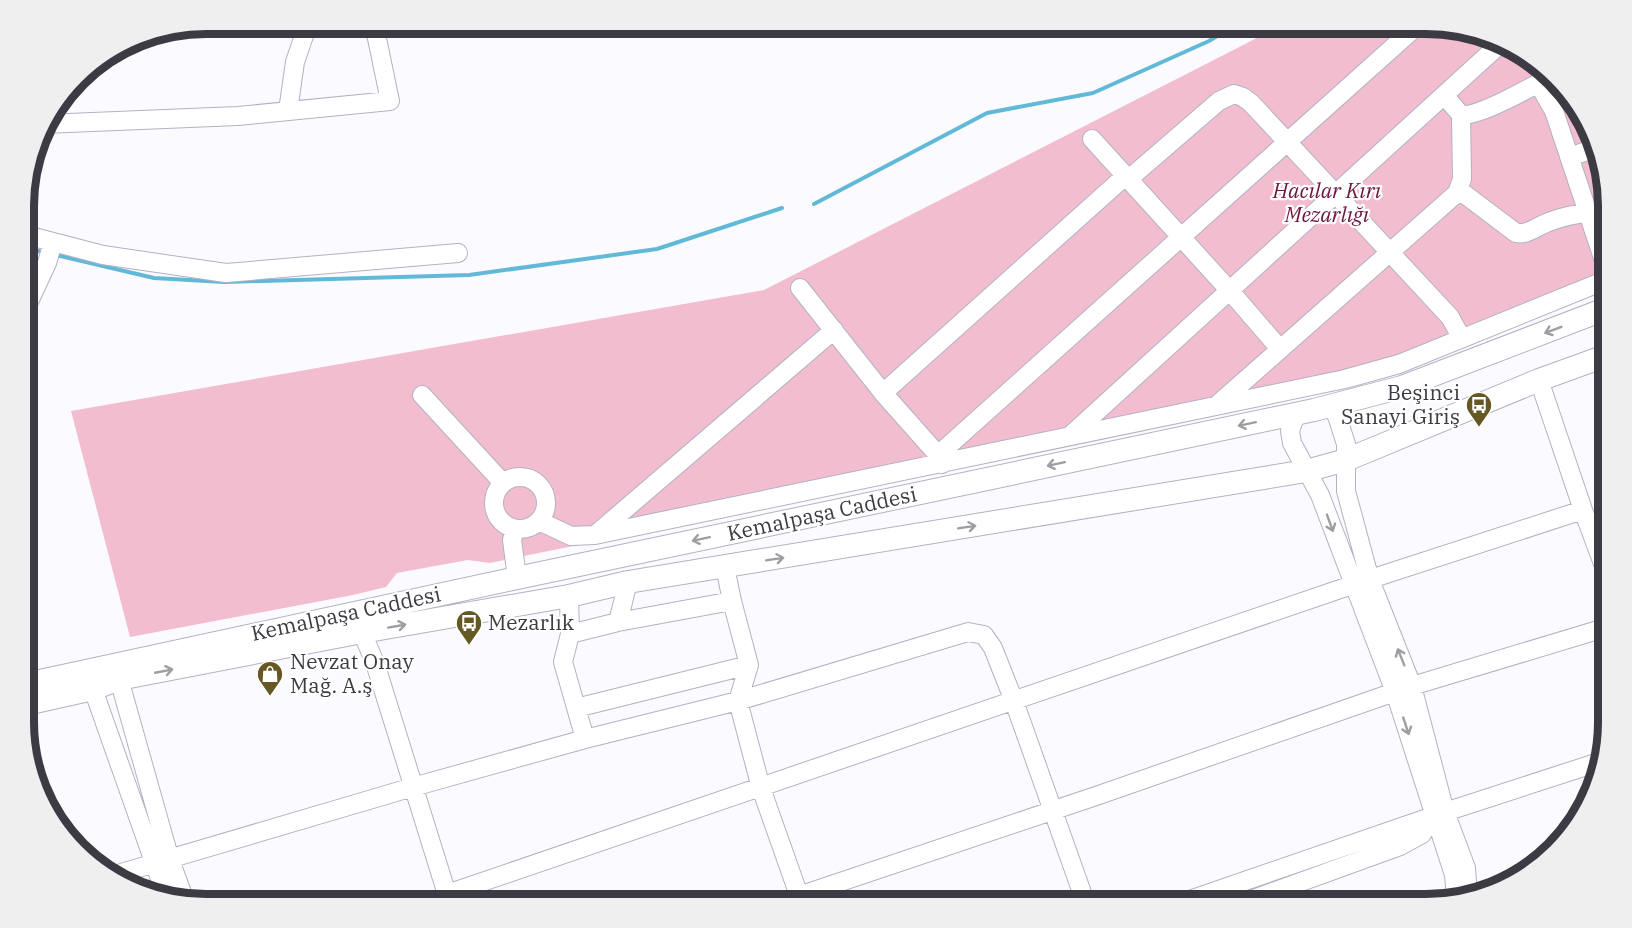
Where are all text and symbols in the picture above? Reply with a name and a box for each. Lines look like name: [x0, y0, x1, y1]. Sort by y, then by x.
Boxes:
park label: Hacılar Kırı Mezarlığı: [1272, 176, 1382, 228]
one-way arrow: [1544, 325, 1563, 336]
place label: Beşinci Sanayi Giriş: [1341, 378, 1460, 430]
bus stop icon: Beşinci Sanayi Giriş: [1464, 390, 1494, 428]
one-way arrow: [1238, 419, 1257, 430]
one-way arrow: [1047, 459, 1067, 470]
street label: Kemalpaşa Caddesi: [724, 479, 919, 547]
one-way arrow: [1326, 514, 1337, 532]
one-way arrow: [957, 521, 976, 532]
one-way arrow: [692, 534, 711, 545]
one-way arrow: [764, 553, 784, 564]
street label: Kemalpaşa Caddesi: [248, 579, 443, 647]
bus stop icon: Mezarlık: [454, 608, 484, 646]
place label: Mezarlık: [488, 608, 575, 636]
one-way arrow: [386, 620, 406, 631]
place label: Nevzat Onay Mağ. A.ş: [290, 647, 415, 699]
one-way arrow: [1395, 648, 1406, 667]
shop icon: Nevzat Onay Mağ. A.ş: [255, 659, 285, 697]
one-way arrow: [154, 665, 173, 676]
one-way arrow: [1401, 716, 1412, 735]

